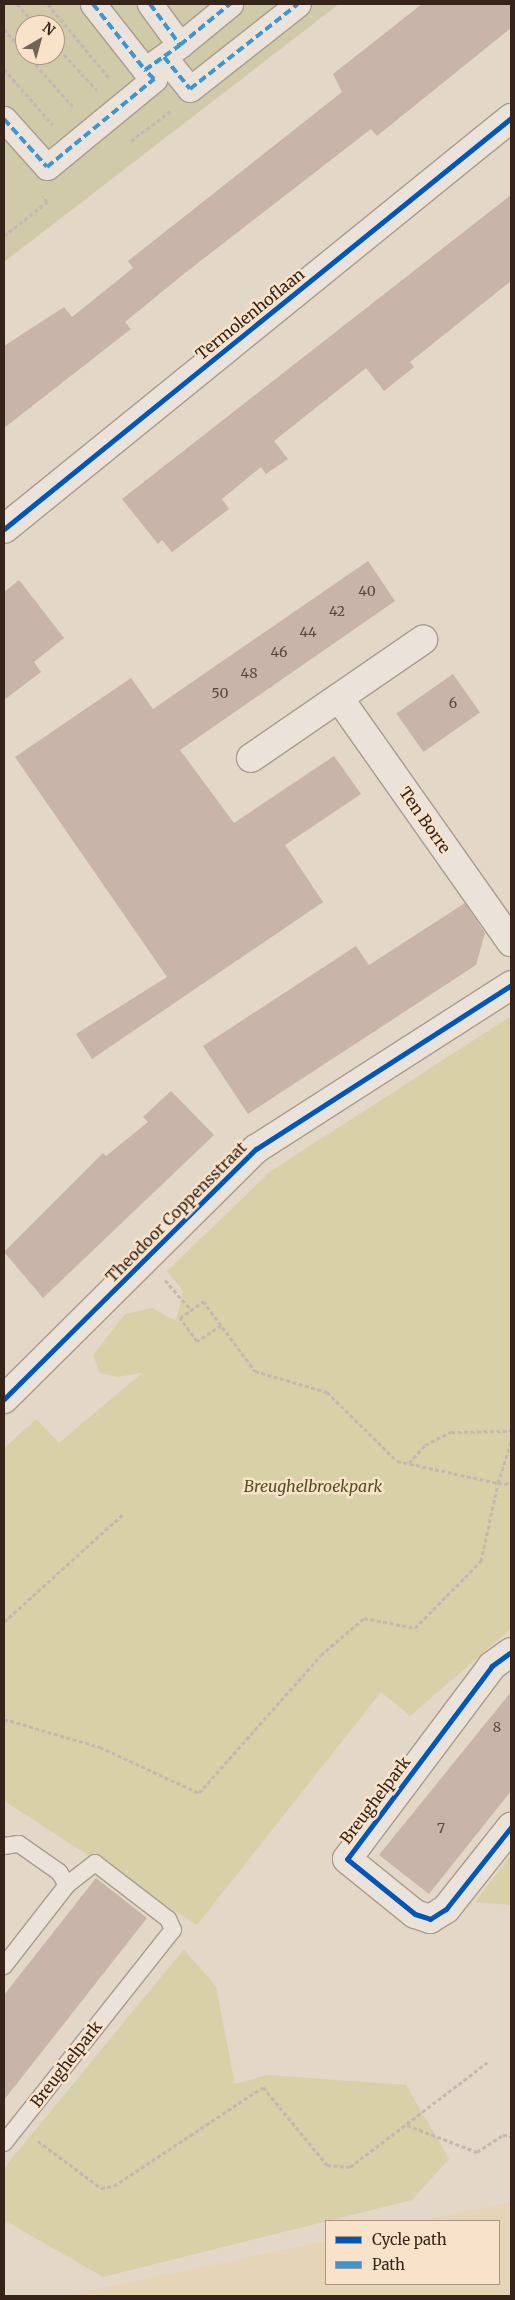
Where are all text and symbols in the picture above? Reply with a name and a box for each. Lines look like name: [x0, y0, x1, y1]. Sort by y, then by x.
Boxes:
north arrow: [15, 15, 65, 65]
text: N: [39, 18, 59, 39]
street label: Termolenhoflaan: [192, 264, 308, 364]
house number: 40: [358, 583, 376, 599]
house number: 42: [329, 603, 345, 619]
house number: 44: [299, 624, 317, 640]
house number: 46: [271, 644, 287, 660]
house number: 48: [241, 665, 257, 681]
house number: 50: [212, 685, 228, 701]
house number: 6: [449, 695, 457, 711]
street label: Ten Borre: [395, 783, 455, 857]
street label: Theodoor Coppensstraat: [102, 1138, 250, 1286]
park label: Breughelbroekpark: [244, 1476, 382, 1496]
house number: 8: [493, 1719, 501, 1735]
street label: Breughelpark: [336, 1753, 414, 1847]
house number: 7: [437, 1820, 445, 1836]
street label: Breughelpark: [26, 2017, 106, 2111]
legend: [325, 2220, 500, 2285]
text: Cycle path: [372, 2230, 447, 2249]
text: Path: [372, 2255, 405, 2274]

